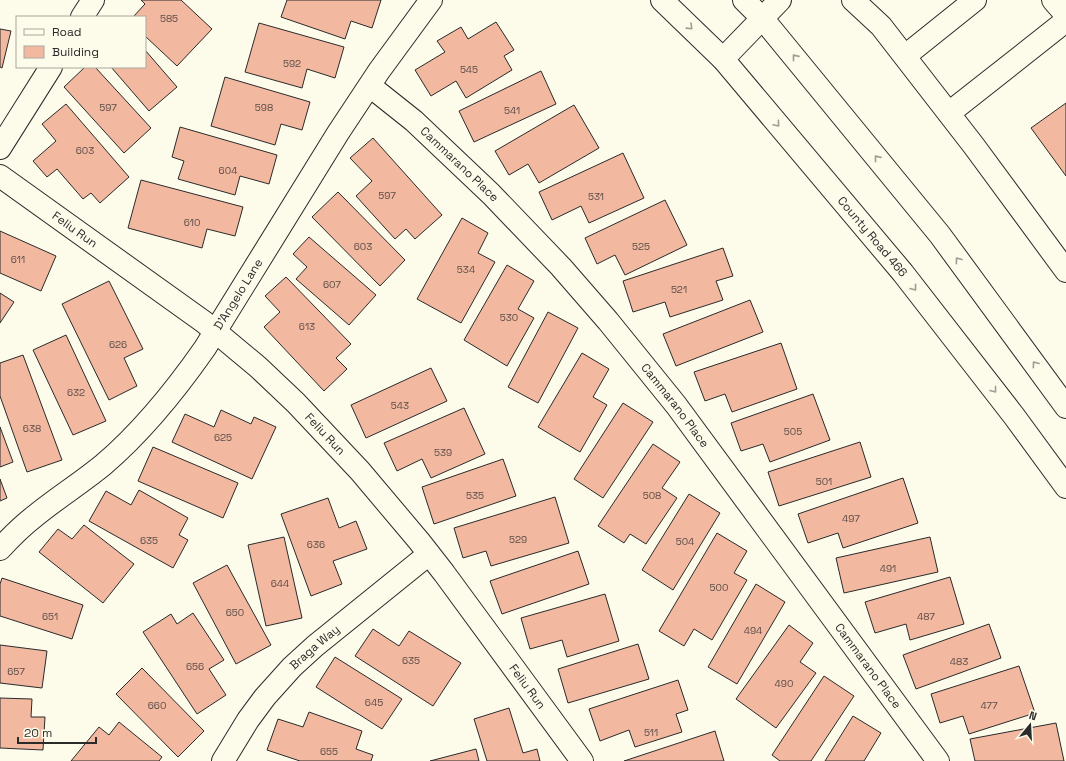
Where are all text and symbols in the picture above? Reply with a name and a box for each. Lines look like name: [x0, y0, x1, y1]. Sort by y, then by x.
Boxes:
house number: 585: [160, 12, 178, 25]
legend: [16, 16, 146, 68]
one-way arrow: [685, 22, 693, 30]
text: Road: [52, 24, 81, 40]
text: Building: [52, 44, 99, 60]
one-way arrow: [792, 55, 799, 62]
house number: 592: [283, 57, 301, 70]
house number: 545: [460, 63, 478, 76]
house number: 597: [99, 101, 117, 114]
house number: 598: [255, 101, 273, 114]
house number: 541: [504, 104, 520, 117]
one-way arrow: [772, 119, 779, 126]
street label: Cammarano Place: [417, 123, 502, 205]
house number: 603: [76, 144, 94, 157]
one-way arrow: [874, 155, 881, 163]
house number: 604: [219, 164, 237, 177]
house number: 597: [378, 189, 396, 202]
house number: 531: [588, 190, 604, 203]
street label: County Road 466: [834, 193, 911, 280]
street label: Feliu Run: [49, 208, 101, 251]
house number: 610: [184, 216, 200, 229]
house number: 603: [354, 240, 372, 253]
house number: 525: [632, 240, 650, 253]
house number: 611: [11, 253, 25, 266]
street label: D'Angelo Lane: [210, 256, 266, 333]
one-way arrow: [956, 257, 963, 264]
house number: 534: [457, 263, 475, 276]
house number: 607: [323, 278, 341, 291]
house number: 521: [671, 283, 687, 296]
one-way arrow: [910, 283, 917, 290]
house number: 530: [500, 311, 518, 324]
house number: 613: [299, 320, 315, 333]
house number: 626: [109, 338, 127, 351]
street label: Cammarano Place: [637, 360, 713, 451]
one-way arrow: [1033, 362, 1040, 369]
house number: 632: [67, 386, 85, 399]
one-way arrow: [989, 386, 996, 393]
house number: 543: [391, 399, 409, 412]
street label: Feliu Run: [301, 409, 349, 458]
house number: 638: [23, 422, 41, 435]
house number: 505: [784, 425, 802, 438]
house number: 625: [214, 431, 232, 444]
house number: 539: [434, 446, 452, 459]
house number: 501: [816, 475, 832, 488]
house number: 535: [466, 489, 484, 502]
house number: 508: [643, 489, 661, 502]
house number: 497: [842, 512, 860, 525]
house number: 529: [509, 533, 527, 546]
house number: 635: [140, 534, 158, 547]
house number: 504: [676, 535, 694, 548]
house number: 636: [307, 538, 325, 551]
house number: 491: [880, 562, 896, 575]
house number: 644: [271, 577, 289, 590]
house number: 500: [710, 581, 728, 594]
house number: 650: [226, 606, 244, 619]
house number: 651: [42, 610, 58, 623]
house number: 487: [917, 610, 935, 623]
street label: Cammarano Place: [831, 620, 905, 712]
street label: Braga Way: [286, 621, 343, 673]
house number: 494: [744, 624, 762, 637]
house number: 635: [402, 654, 420, 667]
house number: 483: [950, 655, 968, 668]
house number: 656: [186, 660, 204, 673]
street label: Feliu Run: [506, 661, 549, 712]
house number: 657: [7, 665, 25, 678]
house number: 490: [775, 677, 793, 690]
house number: 645: [365, 696, 383, 709]
house number: 660: [148, 699, 166, 712]
house number: 477: [980, 699, 998, 712]
north arrow: [1010, 705, 1050, 745]
text: N: [1027, 708, 1039, 723]
scale bar: [18, 719, 96, 745]
text: 20 m: [24, 725, 52, 741]
house number: 511: [644, 726, 658, 739]
house number: 655: [320, 745, 338, 758]

